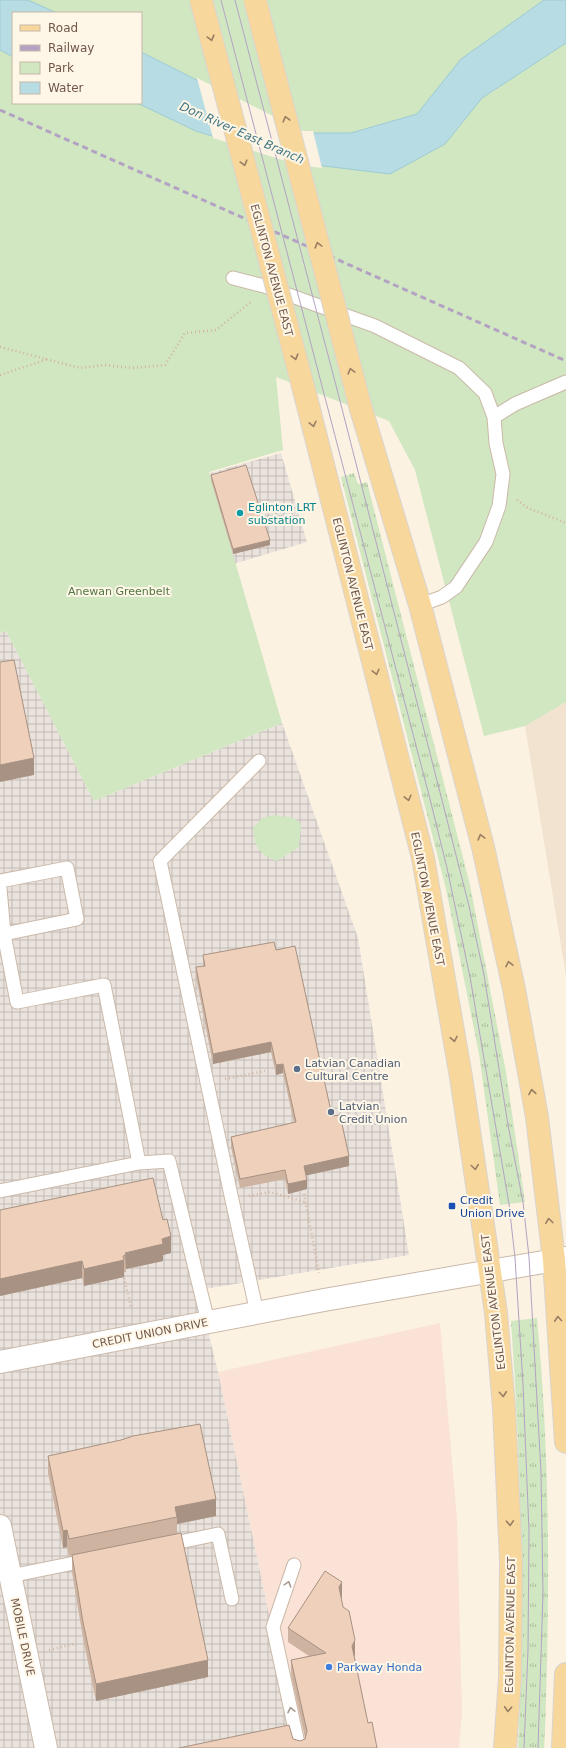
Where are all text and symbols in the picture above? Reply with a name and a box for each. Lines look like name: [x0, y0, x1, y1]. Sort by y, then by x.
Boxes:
legend: [12, 12, 142, 104]
text: Road: [48, 21, 78, 35]
one-way arrow: [207, 34, 215, 41]
text: Railway: [48, 41, 94, 55]
text: Park: [48, 61, 74, 75]
text: Water: [48, 81, 84, 95]
water label: Don River East Branch: [178, 99, 306, 167]
one-way arrow: [282, 116, 291, 123]
one-way arrow: [240, 160, 248, 167]
street label: EGLINTON AVENUE EAST: [248, 203, 296, 338]
one-way arrow: [315, 242, 323, 248]
one-way arrow: [291, 354, 299, 360]
one-way arrow: [347, 368, 356, 375]
one-way arrow: [308, 421, 316, 427]
place label: Eglinton LRT substation: [248, 501, 316, 527]
marker: Eglinton LRT substation: [235, 508, 245, 518]
street label: EGLINTON AVENUE EAST: [330, 516, 375, 652]
park label: Anewan Greenbelt: [68, 585, 171, 598]
one-way arrow: [371, 669, 379, 675]
one-way arrow: [403, 795, 411, 801]
street label: EGLINTON AVENUE EAST: [408, 831, 447, 968]
one-way arrow: [477, 834, 486, 841]
one-way arrow: [505, 961, 513, 967]
one-way arrow: [450, 1036, 458, 1042]
place label: Latvian Canadian Cultural Centre: [305, 1057, 401, 1083]
marker: Latvian Canadian Cultural Centre: [292, 1064, 302, 1074]
one-way arrow: [529, 1089, 537, 1095]
place label: Latvian Credit Union: [339, 1100, 407, 1126]
marker: Latvian Credit Union: [326, 1107, 336, 1117]
one-way arrow: [470, 1164, 479, 1170]
place label: Credit Union Drive: [460, 1194, 525, 1220]
marker: Credit Union Drive: [447, 1201, 457, 1211]
one-way arrow: [545, 1218, 554, 1224]
street label: EGLINTON AVENUE EAST: [479, 1233, 508, 1370]
street label: CREDIT UNION DRIVE: [91, 1316, 209, 1351]
one-way arrow: [554, 1316, 563, 1322]
one-way arrow: [498, 1391, 507, 1397]
one-way arrow: [505, 1520, 514, 1526]
street label: EGLINTON AVENUE EAST: [503, 1556, 518, 1693]
one-way arrow: [283, 1581, 291, 1588]
street label: MOBILE DRIVE: [8, 1597, 37, 1677]
place label: Parkway Honda: [337, 1661, 422, 1674]
marker: Parkway Honda: [324, 1662, 334, 1672]
one-way arrow: [503, 1706, 512, 1712]
one-way arrow: [287, 1707, 295, 1713]

